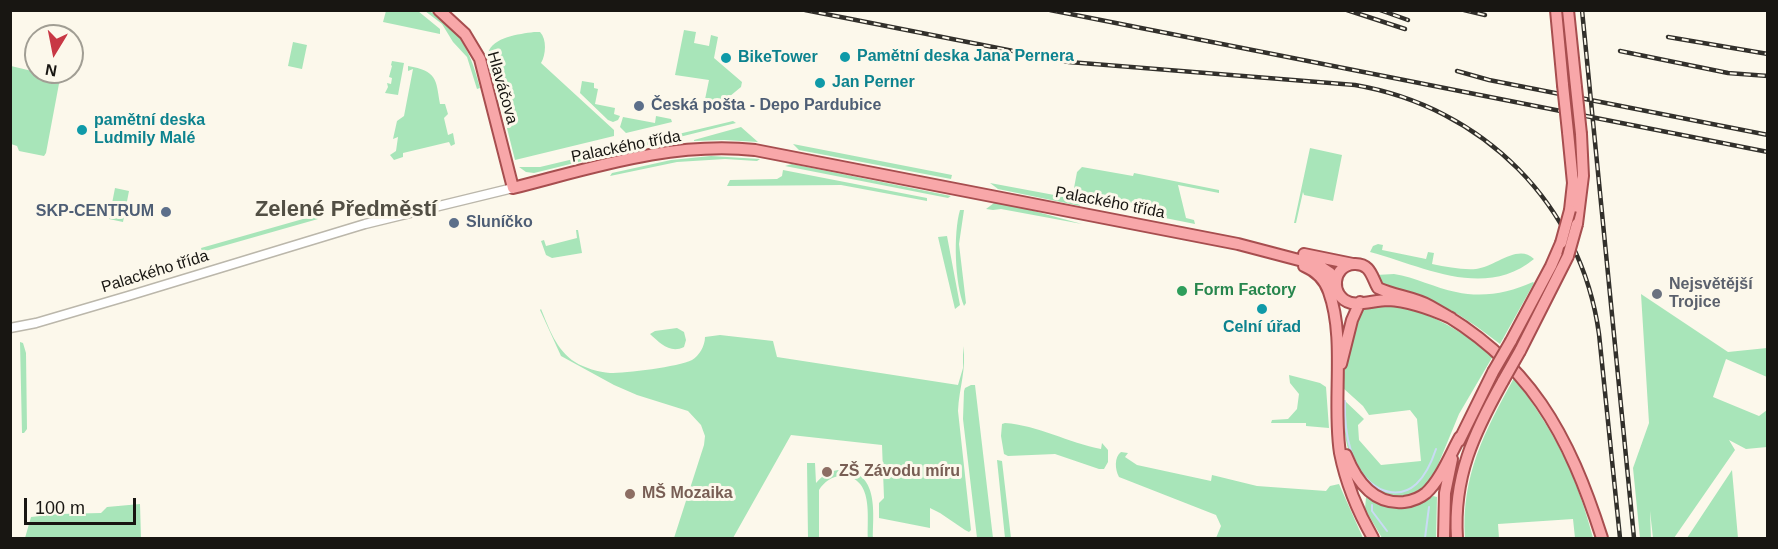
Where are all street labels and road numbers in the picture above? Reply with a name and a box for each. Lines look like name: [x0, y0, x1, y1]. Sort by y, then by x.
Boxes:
street label: Hlaváčova: [482, 49, 522, 127]
street label: Palackého třída: [570, 127, 682, 167]
street label: Palackého třída: [1054, 183, 1166, 223]
street label: Palackého třída: [99, 247, 211, 297]

